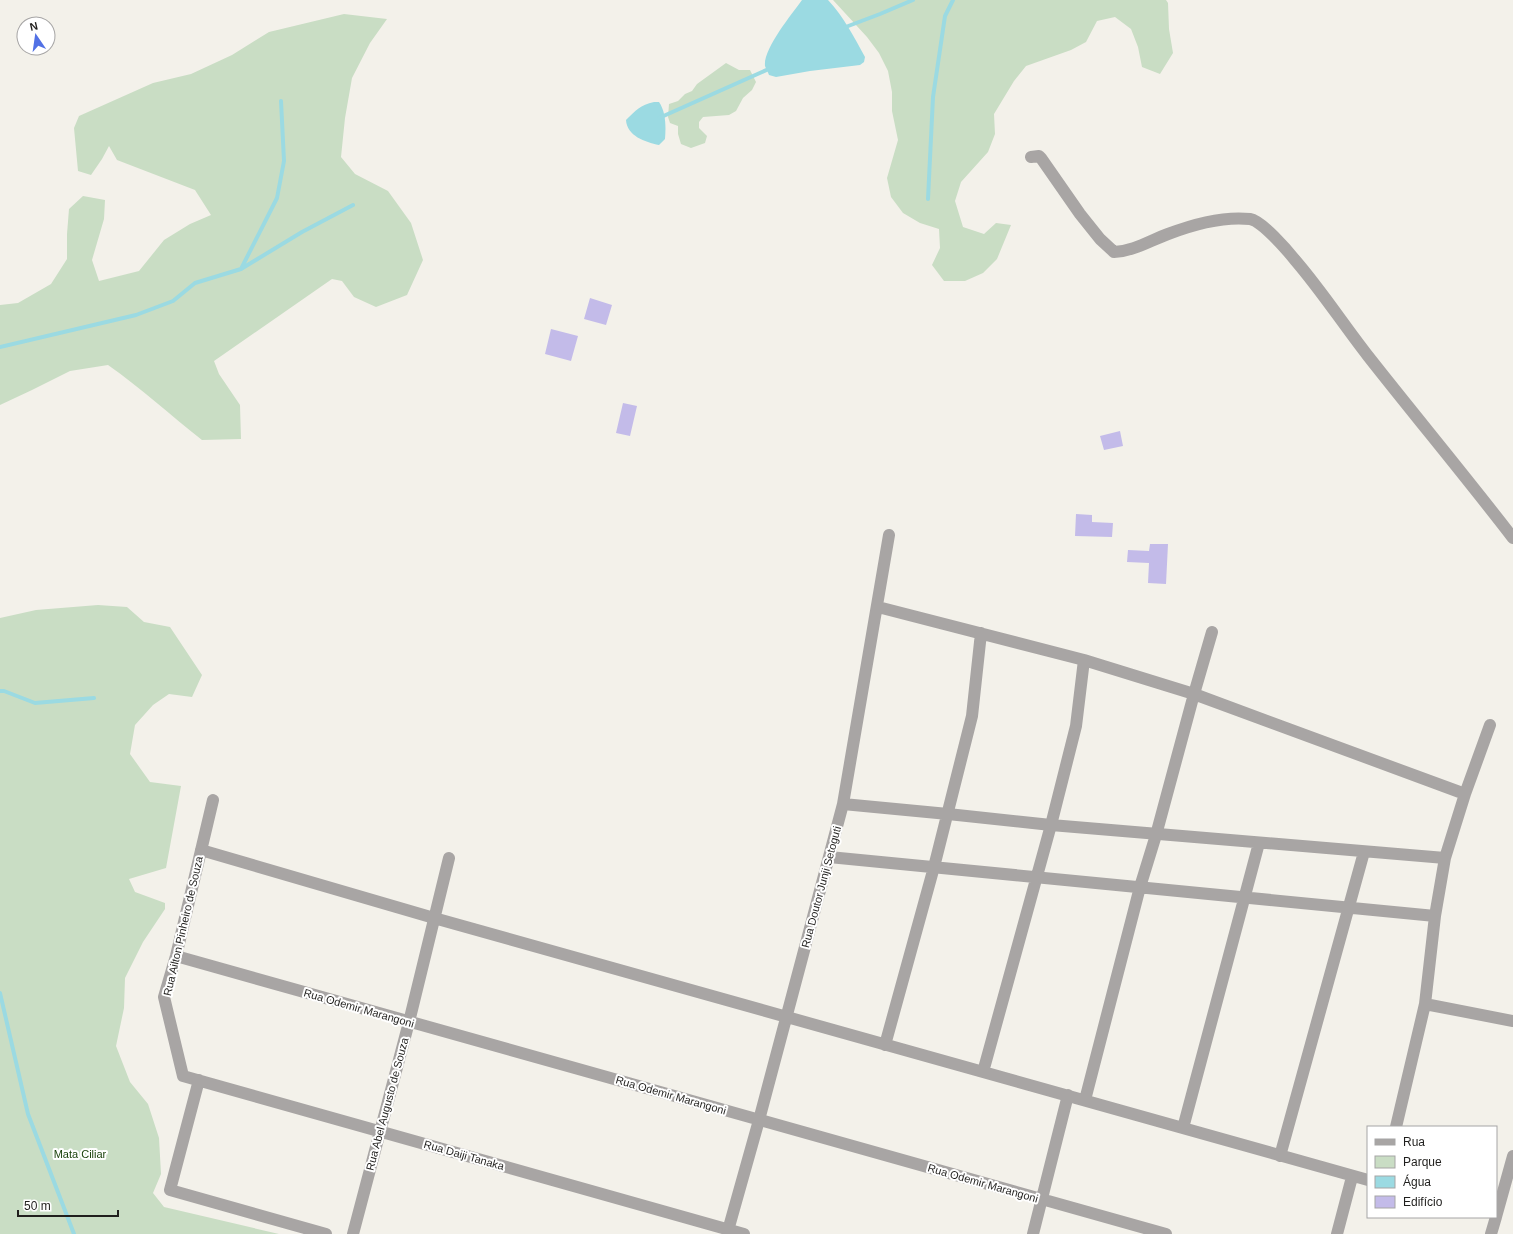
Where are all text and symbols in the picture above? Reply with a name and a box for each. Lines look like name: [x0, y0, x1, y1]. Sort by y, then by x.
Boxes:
north arrow: [16, 16, 56, 56]
text: N: [29, 20, 39, 33]
street label: Rua Doutor Junji Setoguti: [799, 825, 843, 949]
street label: Rua Ailton Pinheiro de Souza: [161, 854, 205, 997]
street label: Rua Odemir Marangoni: [302, 986, 416, 1030]
street label: Rua Abel Augusto de Souza: [363, 1035, 411, 1172]
street label: Rua Odemir Marangoni: [614, 1073, 728, 1117]
legend: [1367, 1126, 1497, 1218]
text: Rua: [1403, 1135, 1425, 1149]
street label: Rua Daiji Tanaka: [422, 1138, 506, 1172]
park label: Mata Ciliar: [54, 1148, 107, 1160]
text: Parque: [1403, 1155, 1442, 1169]
street label: Rua Odemir Marangoni: [926, 1161, 1040, 1205]
text: Água: [1403, 1174, 1431, 1189]
scale bar: [18, 1192, 118, 1218]
text: Edifício: [1403, 1195, 1443, 1209]
text: 50 m: [24, 1199, 51, 1213]

